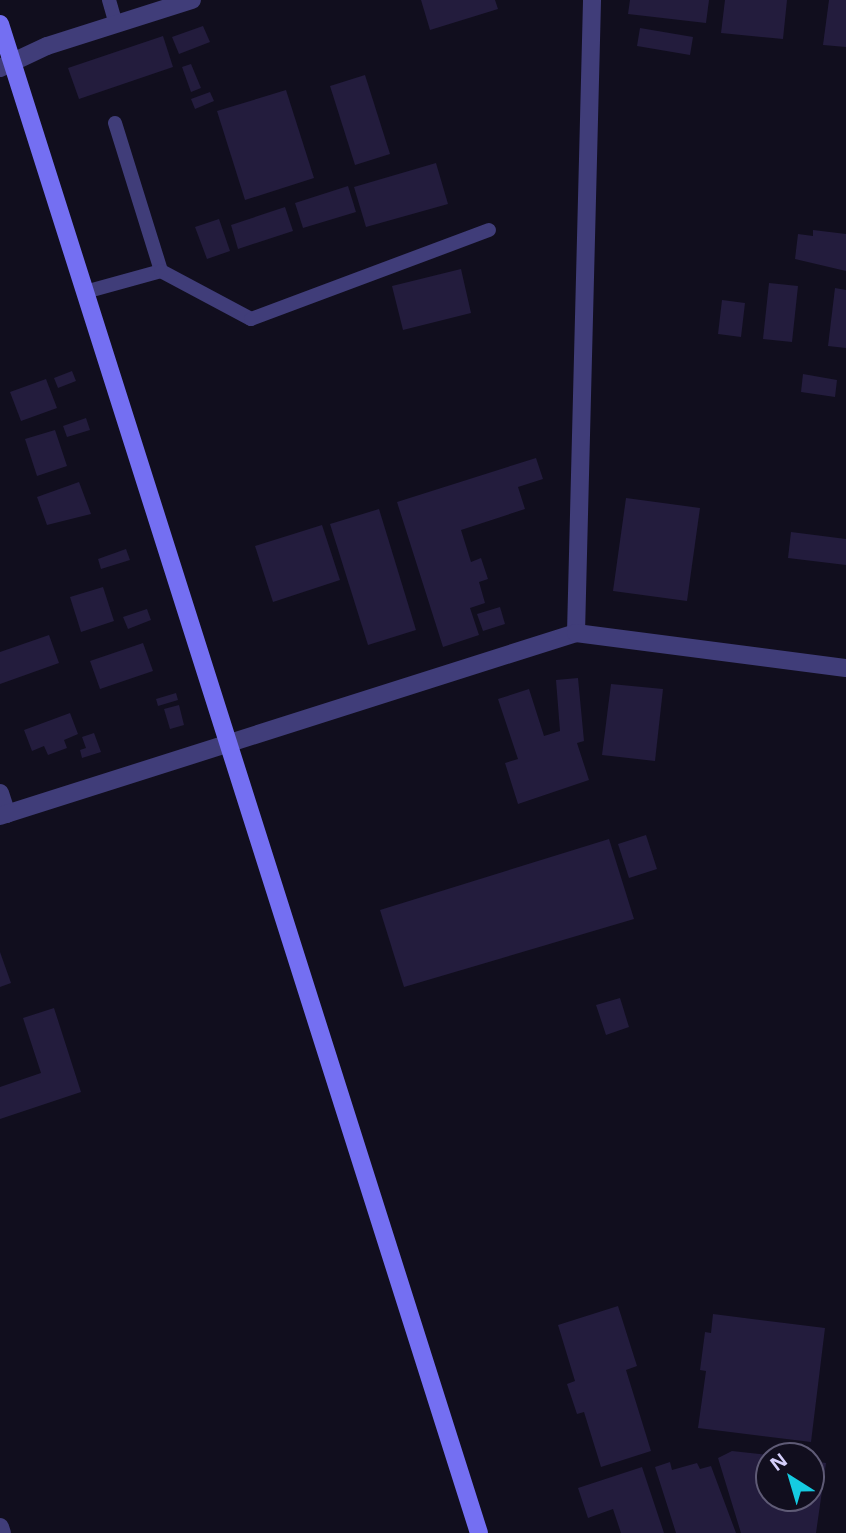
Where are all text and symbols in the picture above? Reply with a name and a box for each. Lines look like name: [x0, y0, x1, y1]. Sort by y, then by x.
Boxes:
north arrow: [755, 1442, 825, 1512]
text: N: [765, 1447, 793, 1477]

